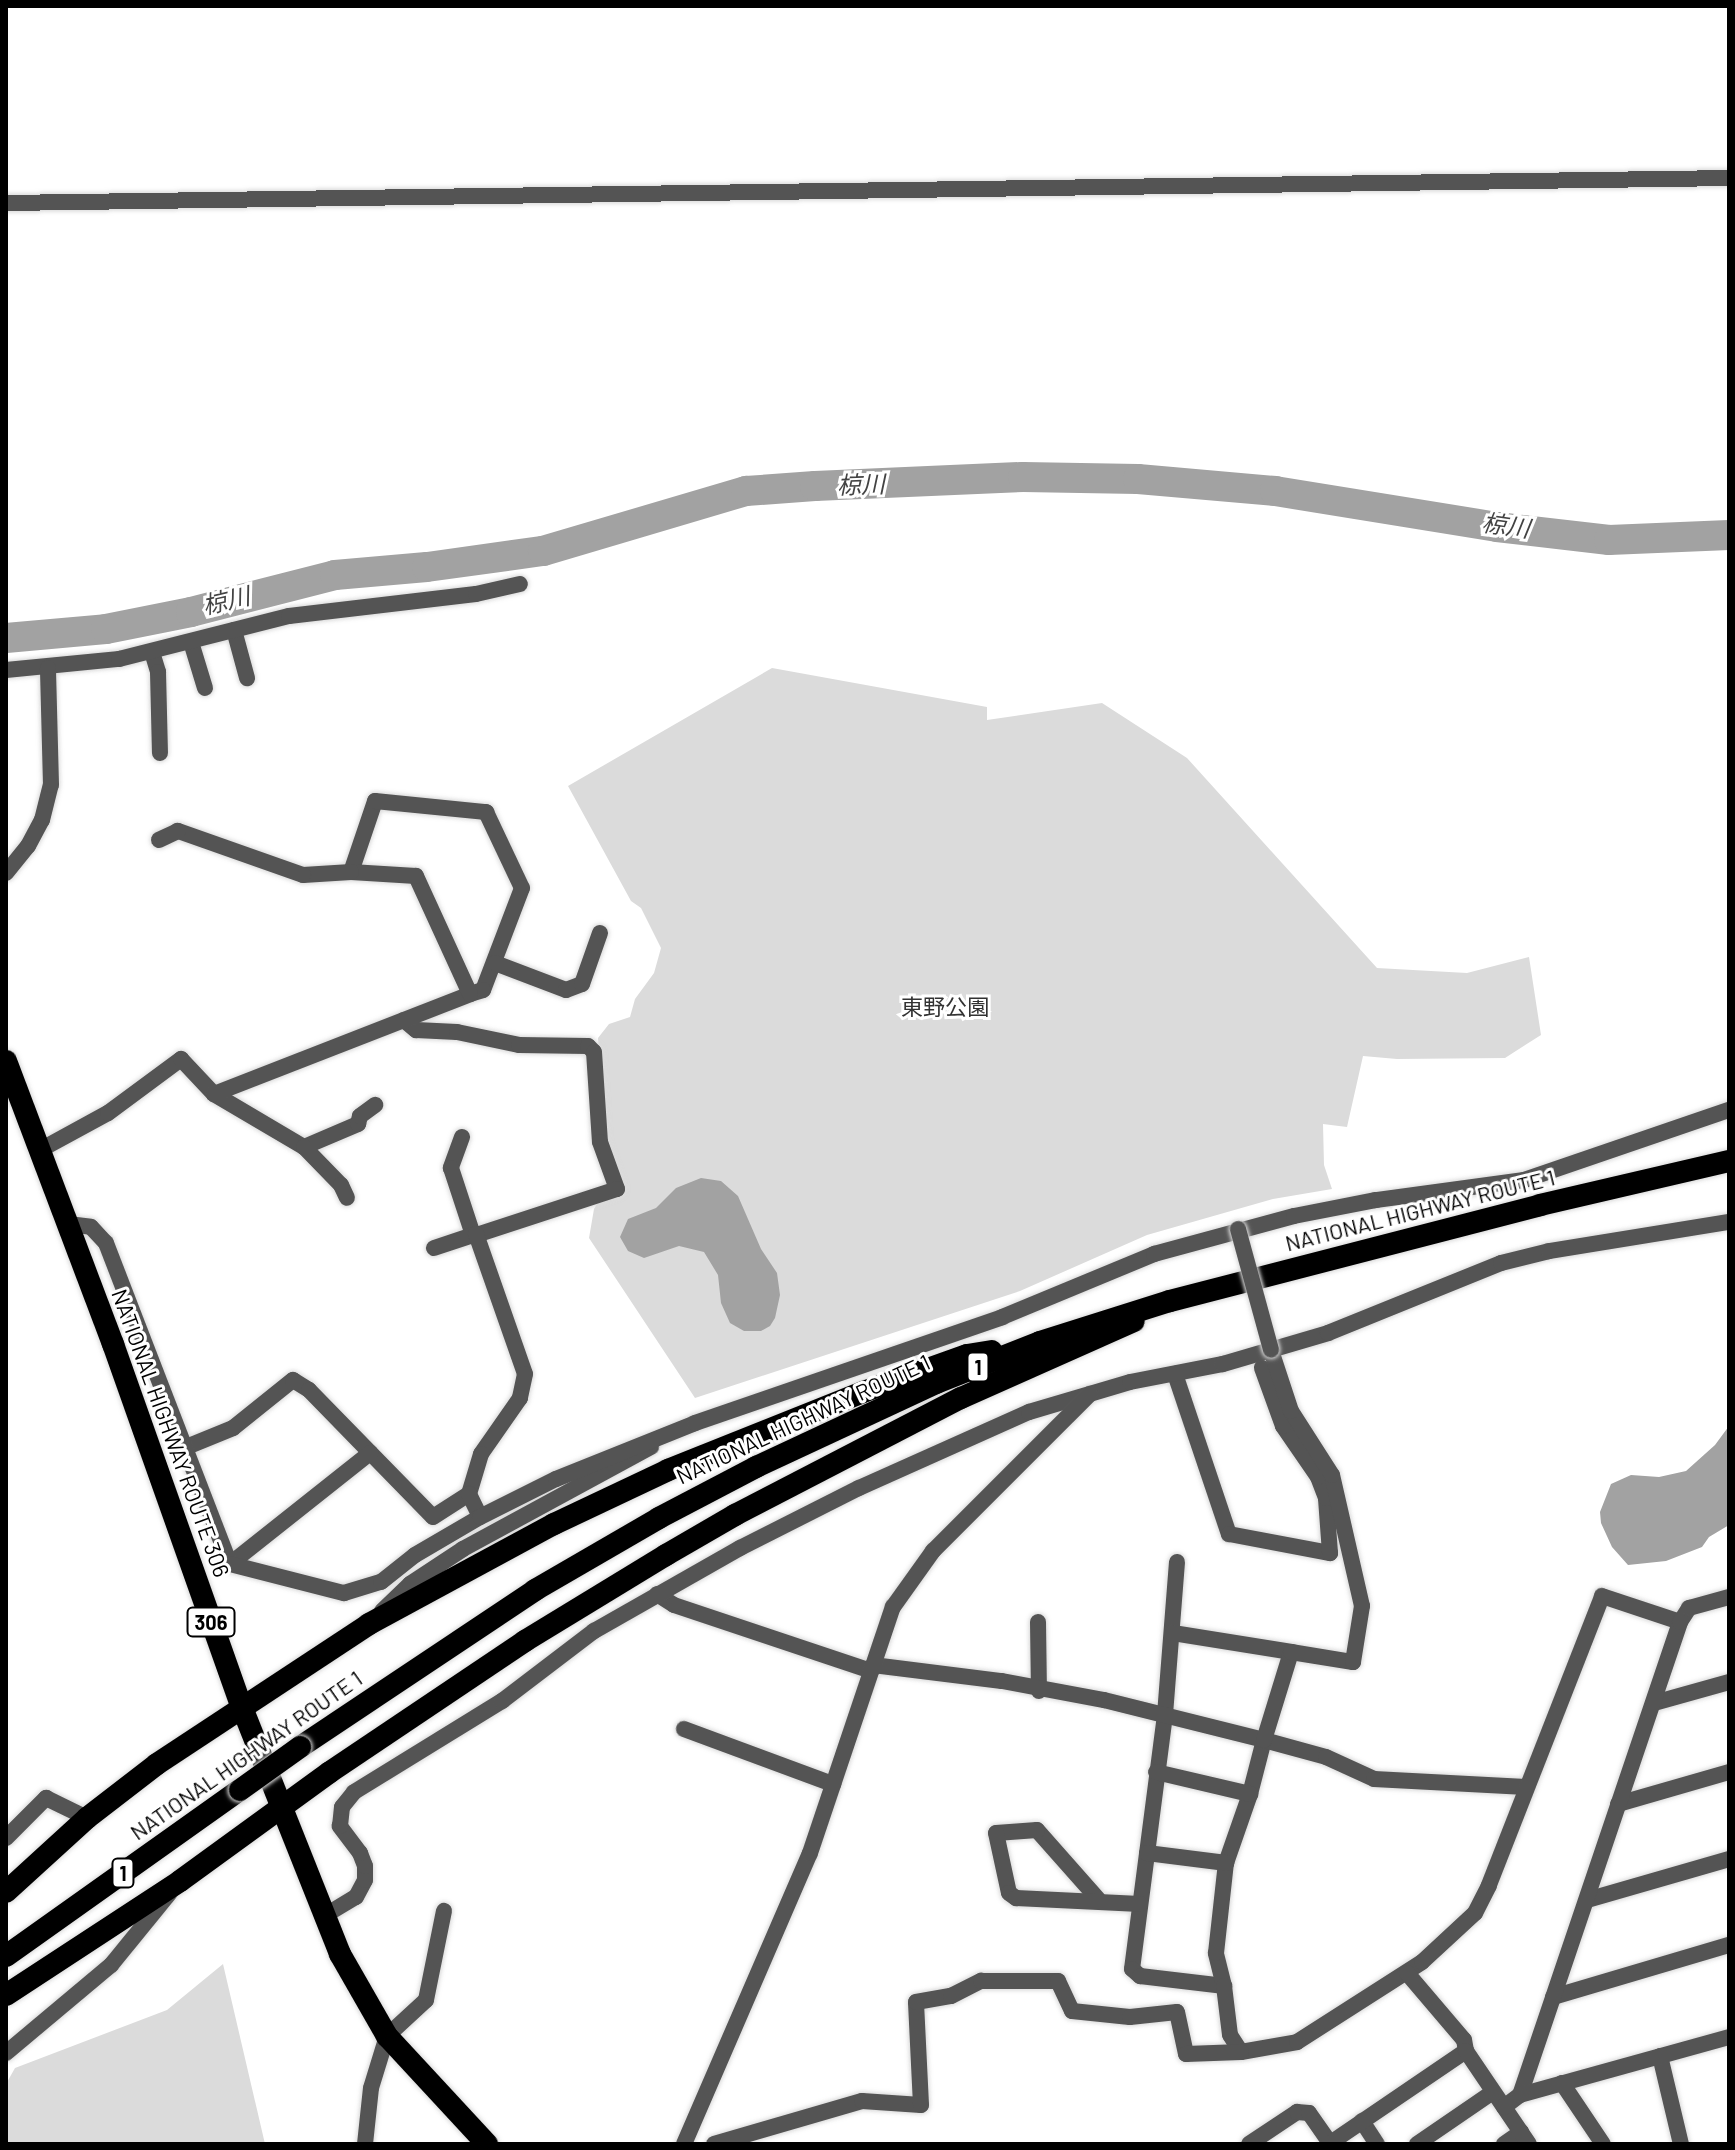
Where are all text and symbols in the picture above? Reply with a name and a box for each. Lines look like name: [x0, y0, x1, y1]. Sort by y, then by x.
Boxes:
water label: 椋川: [837, 469, 885, 499]
water label: 椋川: [1480, 507, 1532, 543]
water label: 椋川: [199, 581, 253, 619]
park label: 東野公園: [901, 994, 989, 1020]
street label: NATIONAL HIGHWAY ROUTE 1: [1282, 1164, 1558, 1256]
street label: NATIONAL HIGHWAY ROUTE 306: [107, 1285, 235, 1581]
street label: NATIONAL HIGHWAY ROUTE 1: [672, 1348, 934, 1490]
road number: 1: [966, 1351, 990, 1383]
road number: 306: [185, 1606, 237, 1638]
street label: NATIONAL HIGHWAY ROUTE 1: [125, 1665, 367, 1845]
road number: 1: [111, 1857, 135, 1889]

